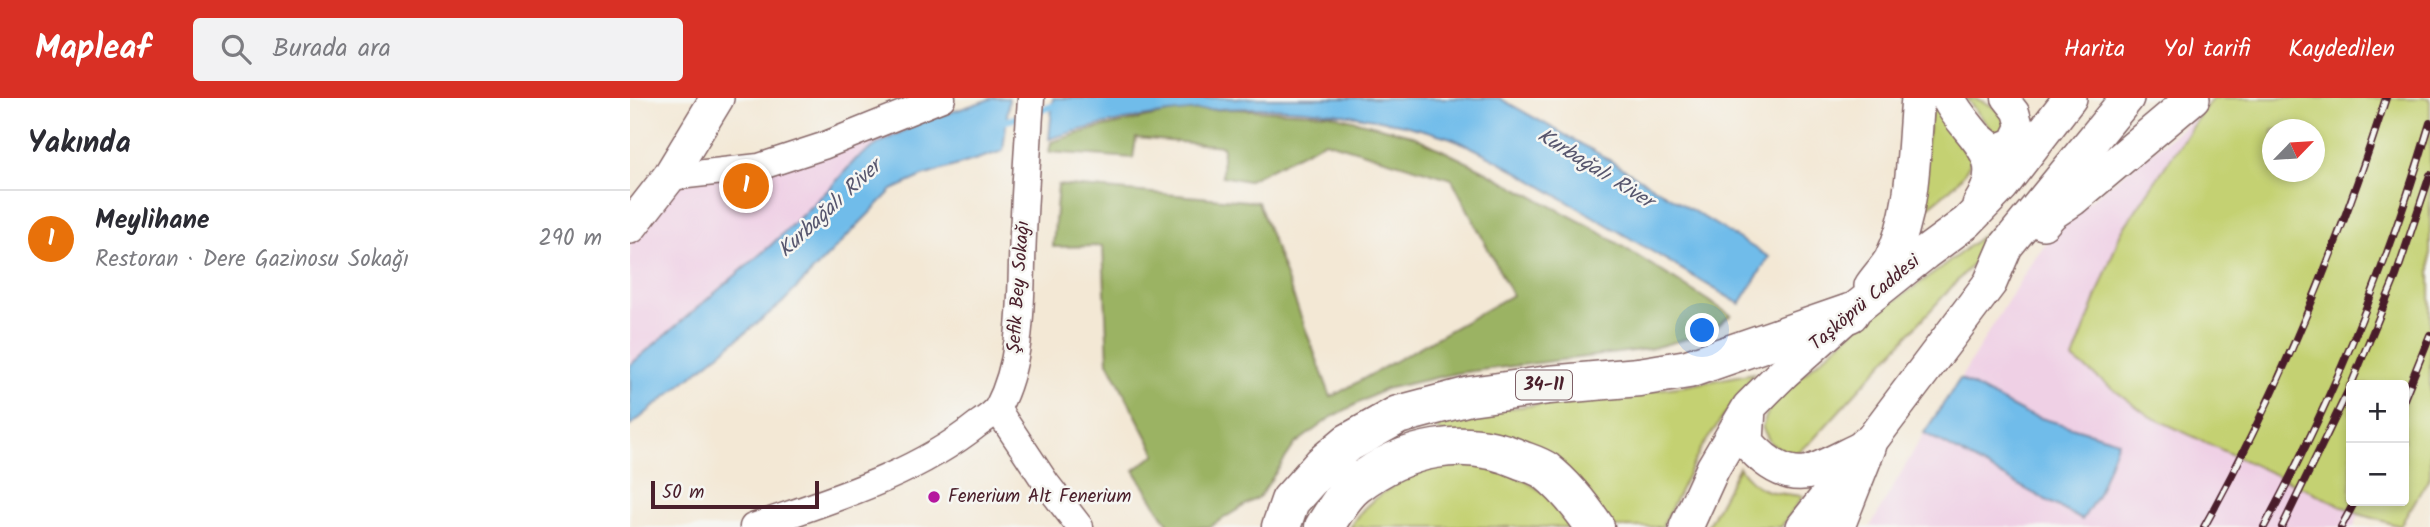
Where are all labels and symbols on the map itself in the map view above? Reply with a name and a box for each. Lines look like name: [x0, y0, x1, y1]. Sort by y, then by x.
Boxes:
north arrow: [2262, 119, 2325, 182]
water label: Kurbağalı River: [1530, 120, 1663, 220]
water label: Kurbağalı River: [771, 149, 892, 266]
pin: 1: [723, 160, 769, 212]
street label: Şefik Bey Sokağı: [999, 220, 1039, 354]
street label: Taşköprü Caddesi: [1803, 246, 1928, 359]
your location: [1685, 313, 1719, 347]
road number: 34-11: [1516, 370, 1572, 400]
scale bar: [651, 478, 819, 510]
place label: Fenerium Alt Fenerium: [948, 482, 1131, 512]
marker: Fenerium Alt Fenerium: [926, 489, 942, 505]

